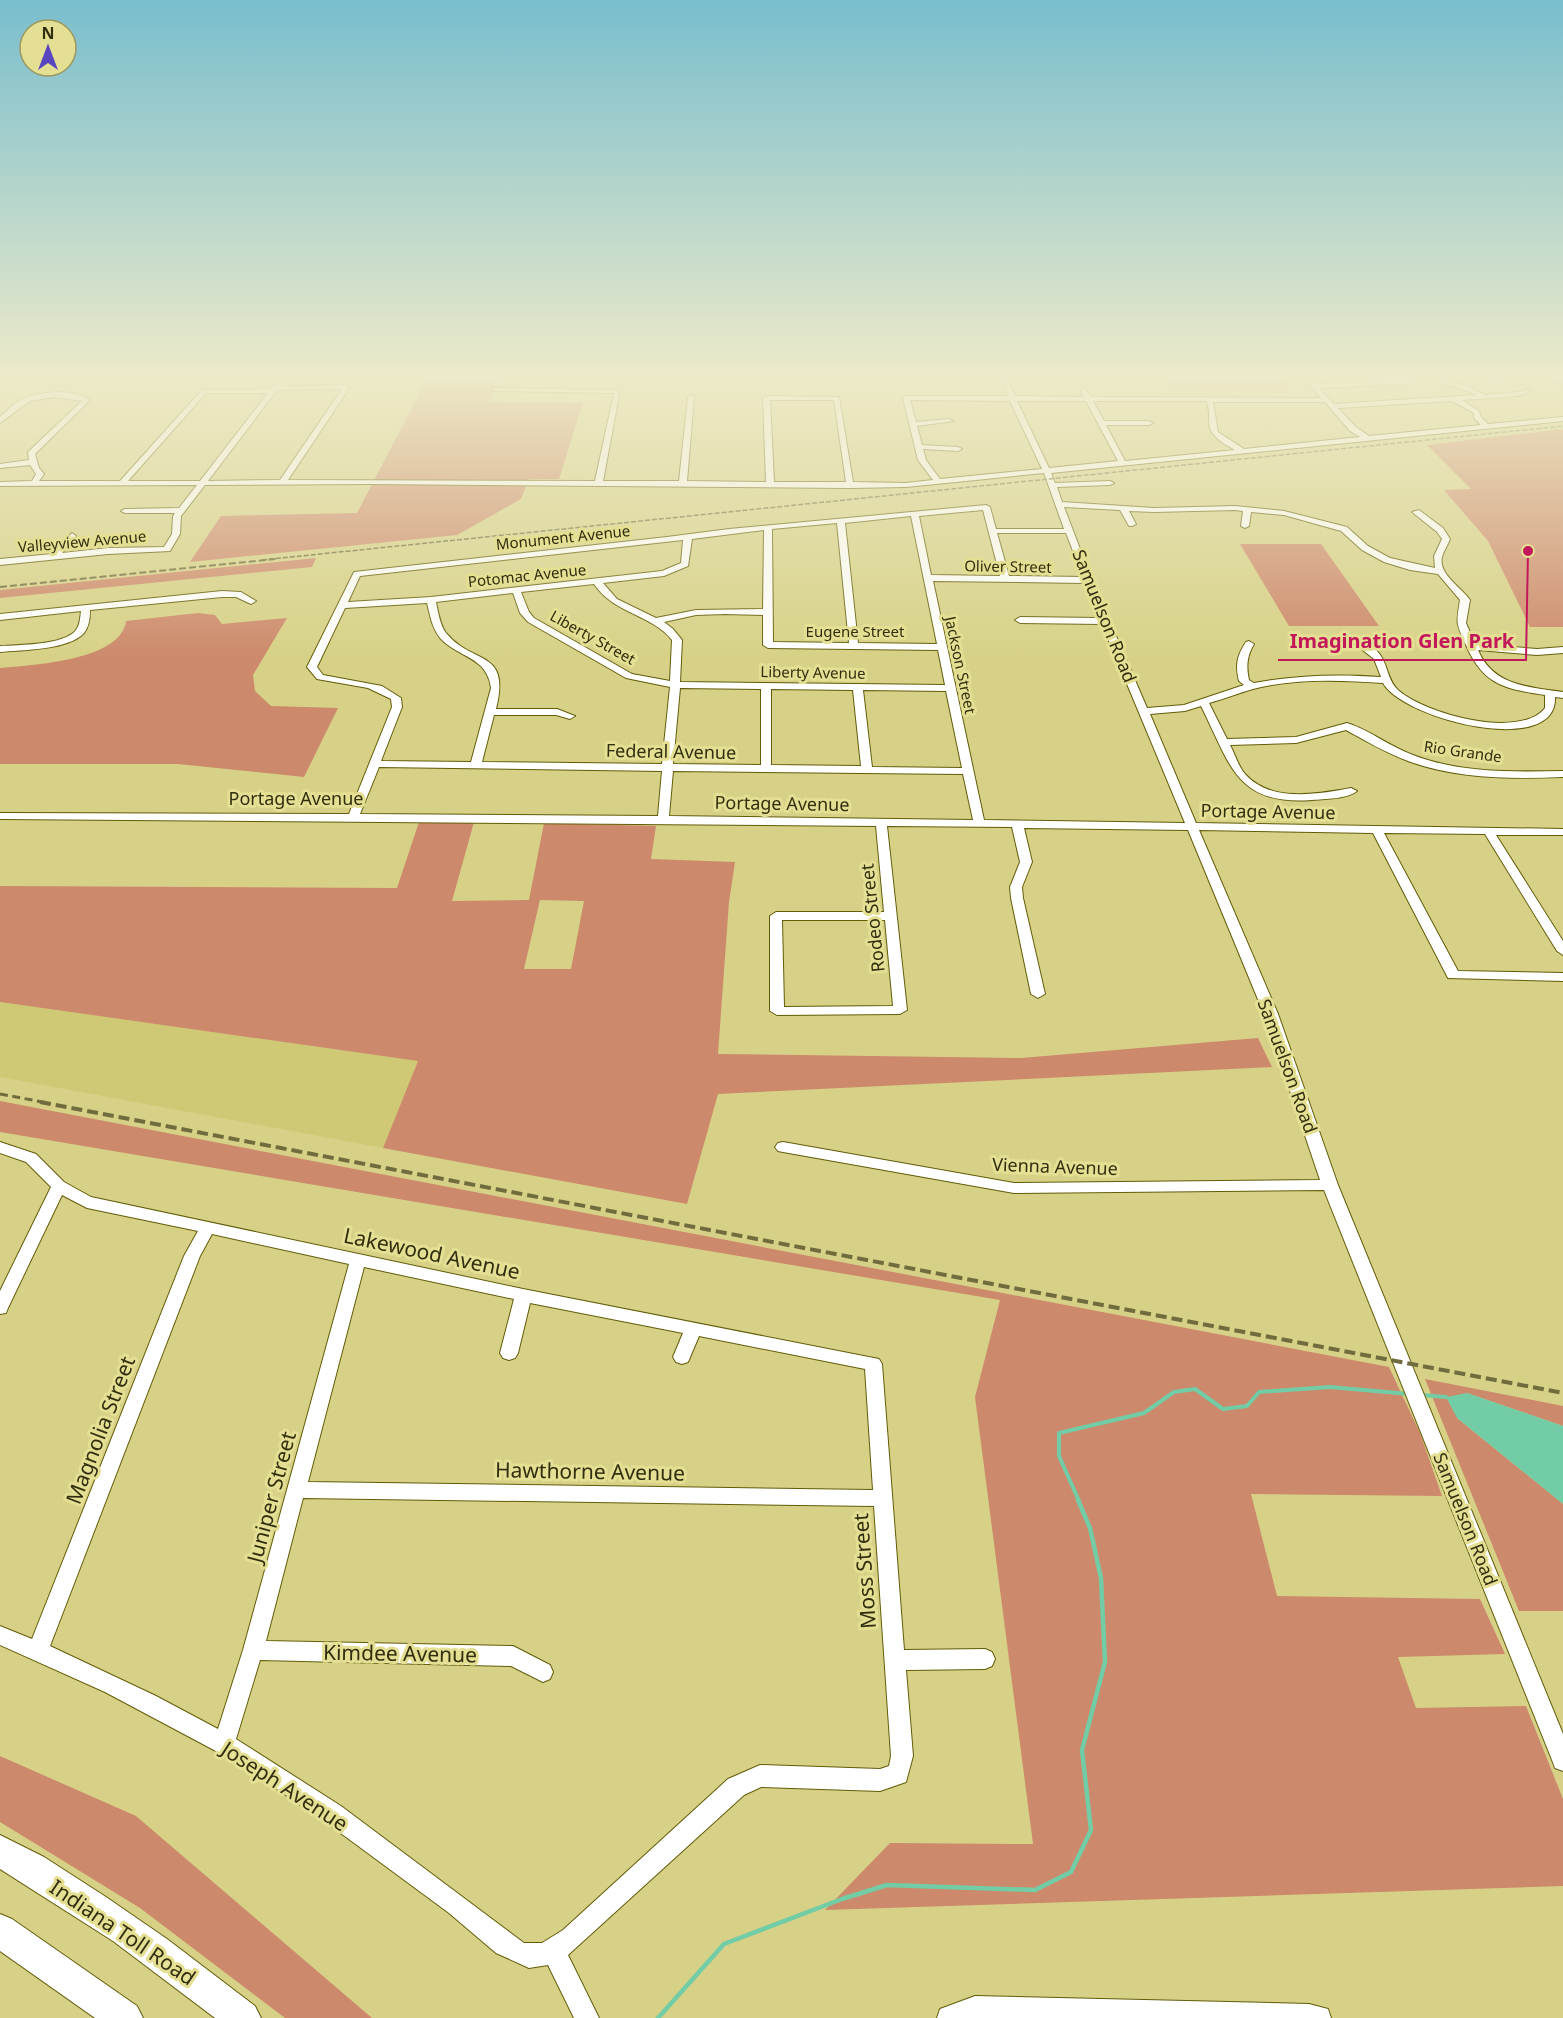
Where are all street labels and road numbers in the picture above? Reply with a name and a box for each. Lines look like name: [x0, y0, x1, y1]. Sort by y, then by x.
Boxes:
street label: Monument Avenue: [495, 520, 631, 554]
street label: Valleyview Avenue: [17, 525, 147, 557]
street label: Samuelson Road: [1067, 546, 1143, 686]
street label: Oliver Street: [964, 555, 1053, 577]
street label: Potomac Avenue: [467, 559, 587, 591]
street label: Liberty Street: [547, 605, 640, 669]
street label: Jackson Street: [941, 613, 981, 716]
street label: Eugene Street: [806, 621, 905, 641]
street label: Liberty Avenue: [760, 661, 866, 683]
street label: Rio Grande: [1423, 736, 1503, 766]
street label: Federal Avenue: [606, 738, 736, 764]
street label: Portage Avenue: [229, 786, 363, 810]
street label: Portage Avenue: [714, 790, 850, 816]
street label: Portage Avenue: [1200, 798, 1336, 824]
street label: Rodeo Street: [854, 862, 890, 974]
street label: Samuelson Road: [1253, 996, 1323, 1136]
street label: Vienna Avenue: [992, 1152, 1118, 1180]
street label: Lakewood Avenue: [341, 1221, 523, 1285]
street label: Magnolia Street: [59, 1352, 141, 1508]
street label: Juniper Street: [240, 1428, 302, 1568]
street label: Samuelson Road: [1428, 1449, 1504, 1589]
street label: Hawthorne Avenue: [495, 1455, 685, 1487]
street label: Moss Street: [846, 1512, 882, 1630]
street label: Kimdee Avenue: [323, 1638, 477, 1668]
street label: Joseph Avenue: [215, 1734, 354, 1837]
street label: Indiana Toll Road: [45, 1873, 201, 1991]

